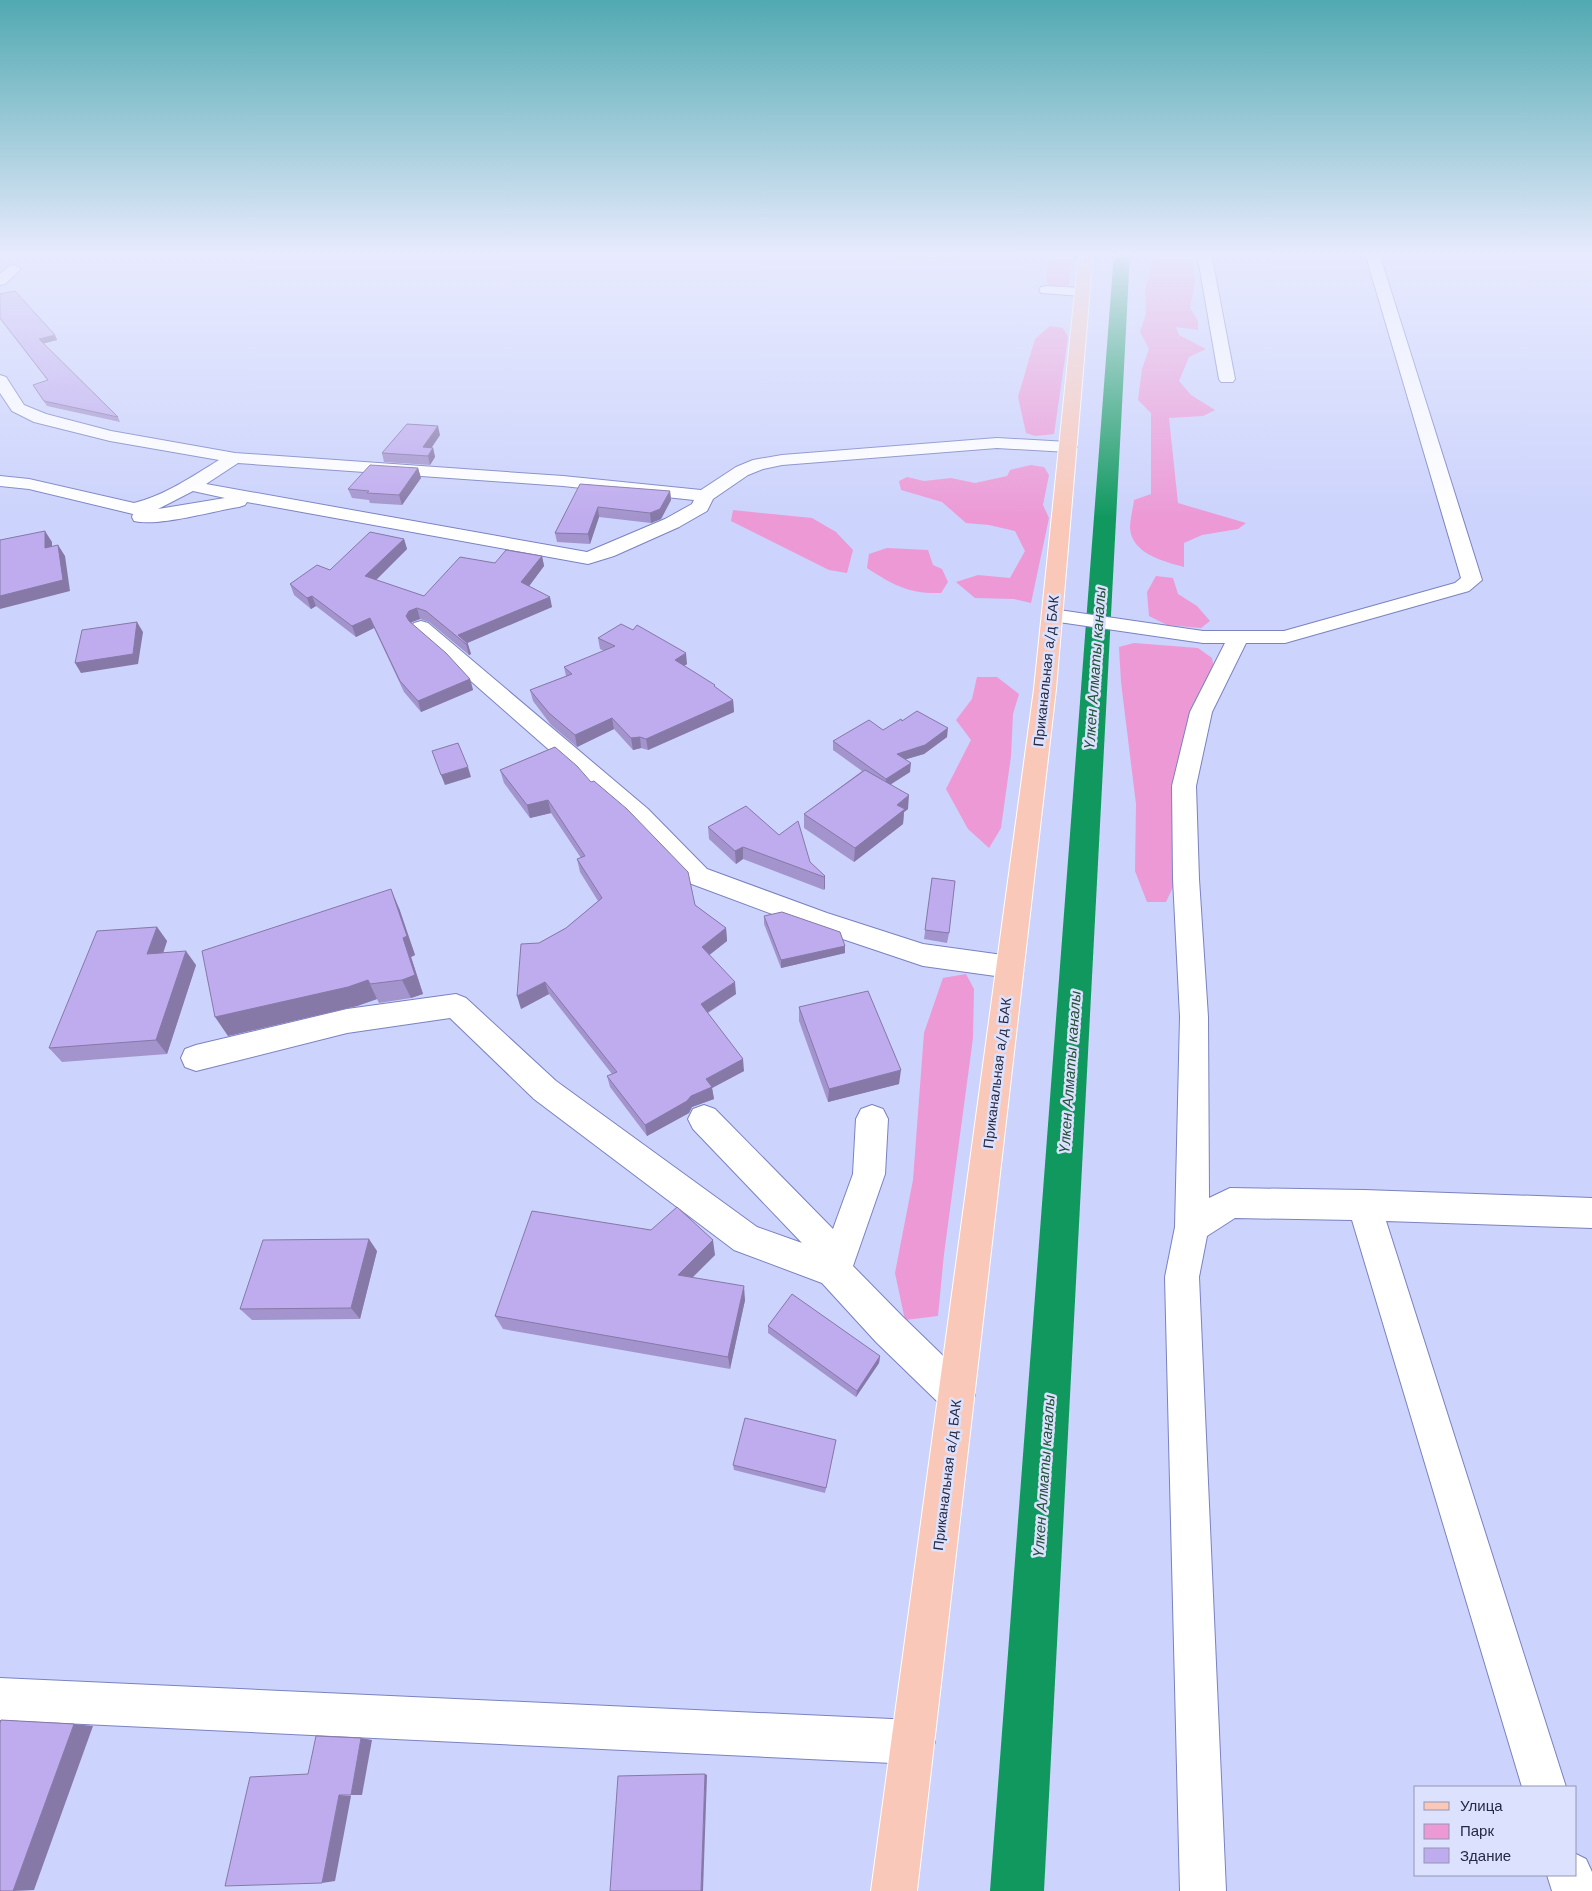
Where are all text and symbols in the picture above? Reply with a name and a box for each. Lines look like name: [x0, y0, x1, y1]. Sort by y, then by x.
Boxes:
water label: Үлкен Алматы каналы: [1080, 586, 1110, 750]
street label: Приканальная а/д БАК: [1030, 594, 1062, 747]
water label: Үлкен Алматы каналы: [1055, 990, 1085, 1154]
street label: Приканальная а/д БАК: [980, 996, 1014, 1149]
water label: Үлкен Алматы каналы: [1029, 1394, 1059, 1558]
street label: Приканальная а/д БАК: [930, 1398, 964, 1551]
legend: [1414, 1786, 1577, 1876]
text: Улица: [1460, 1797, 1503, 1815]
text: Парк: [1460, 1822, 1494, 1840]
text: Здание: [1460, 1847, 1511, 1865]

